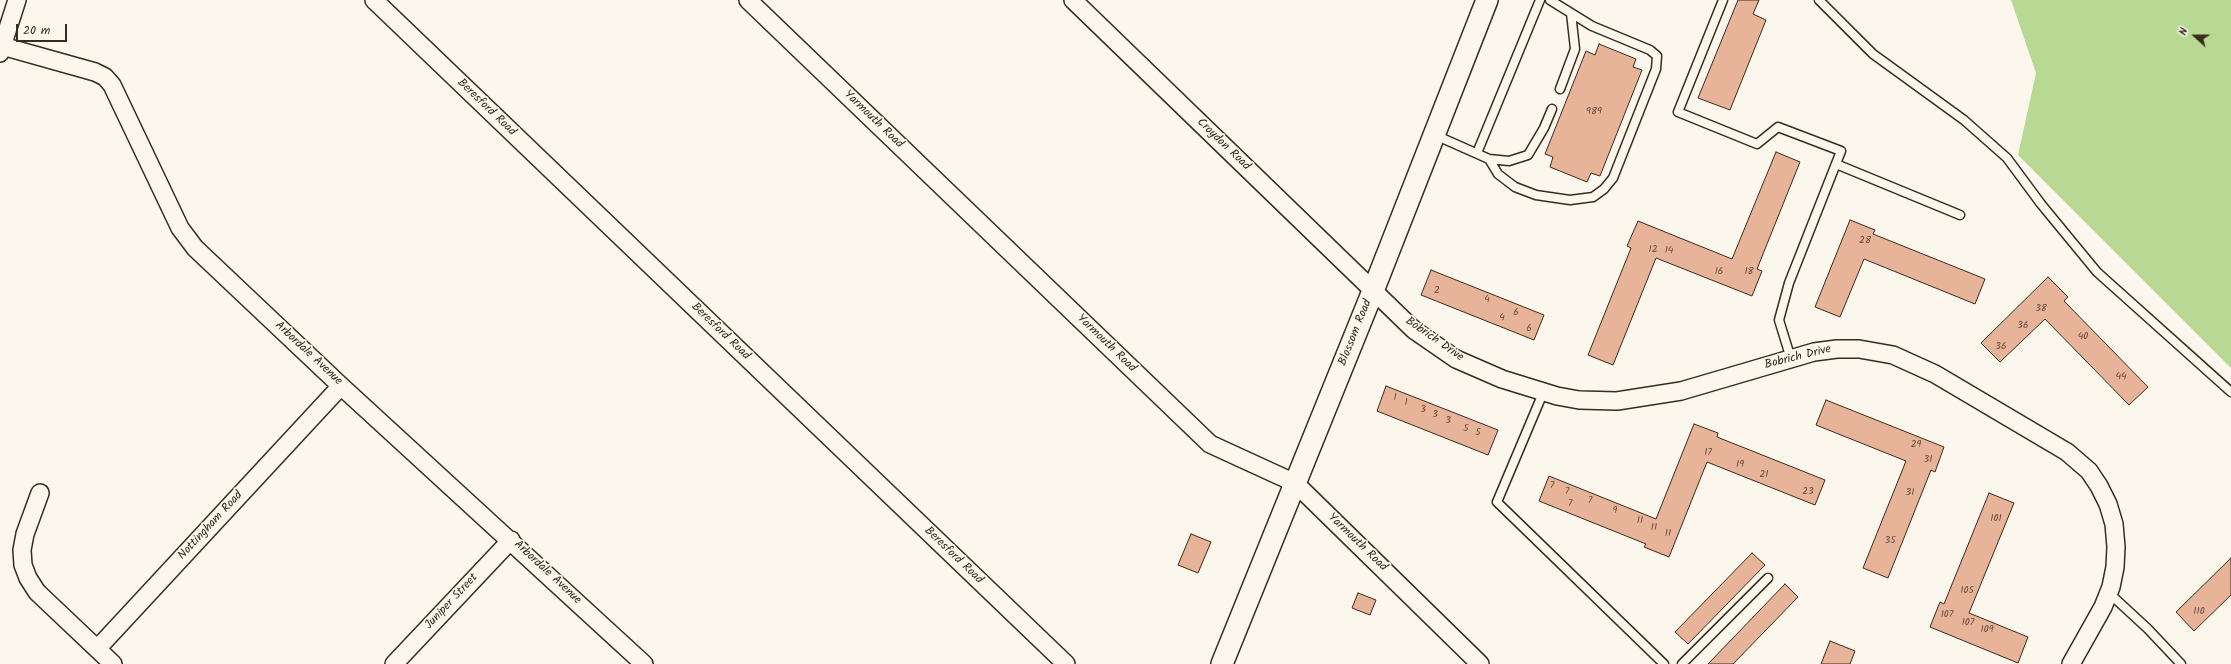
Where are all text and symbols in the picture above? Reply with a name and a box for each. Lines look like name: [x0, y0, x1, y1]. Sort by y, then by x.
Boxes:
scale bar: [18, 16, 69, 42]
north arrow: [2175, 16, 2215, 56]
text: 20 m: [23, 21, 50, 40]
text: N: [2174, 25, 2193, 38]
street label: Beresford Road: [454, 76, 518, 140]
street label: Yarmouth Road: [840, 88, 906, 152]
house number: 989: [1586, 106, 1602, 118]
street label: Croydon Road: [1193, 116, 1253, 174]
house number: 28: [1859, 235, 1871, 247]
house number: 12: [1649, 244, 1657, 256]
house number: 14: [1665, 245, 1673, 257]
house number: 16: [1715, 266, 1723, 278]
house number: 18: [1744, 266, 1754, 278]
house number: 2: [1434, 285, 1440, 297]
house number: 4: [1484, 294, 1490, 306]
street label: Blossom Road: [1336, 298, 1376, 368]
street label: Beresford Road: [688, 300, 752, 364]
house number: 38: [2035, 303, 2047, 315]
house number: 6: [1513, 307, 1519, 319]
street label: Yarmouth Road: [1073, 312, 1139, 376]
house number: 4: [1499, 312, 1505, 324]
street label: Bobrich Drive: [1402, 315, 1466, 365]
street label: Arbordale Avenue: [271, 319, 345, 389]
house number: 36: [2017, 320, 2029, 332]
house number: 6: [1526, 323, 1532, 335]
house number: 40: [2078, 331, 2088, 343]
house number: 36: [1995, 341, 2007, 353]
street label: Bobrich Drive: [1763, 343, 1833, 373]
house number: 44: [2115, 371, 2127, 383]
house number: 1: [1393, 392, 1397, 404]
house number: 1: [1404, 397, 1408, 409]
house number: 3: [1420, 404, 1426, 416]
house number: 3: [1432, 409, 1438, 421]
house number: 3: [1445, 415, 1451, 427]
house number: 5: [1463, 423, 1469, 435]
house number: 5: [1475, 427, 1481, 439]
house number: 29: [1911, 439, 1921, 451]
house number: 17: [1704, 447, 1712, 459]
house number: 31: [1924, 454, 1932, 466]
house number: 19: [1736, 459, 1744, 471]
house number: 21: [1760, 469, 1768, 481]
house number: 7: [1550, 480, 1554, 492]
house number: 7: [1565, 486, 1569, 498]
house number: 23: [1802, 486, 1814, 498]
house number: 31: [1906, 487, 1914, 499]
street label: Nottingham Road: [176, 489, 246, 563]
house number: 7: [1588, 495, 1592, 507]
house number: 7: [1568, 498, 1572, 510]
house number: 9: [1613, 505, 1617, 517]
street label: Yarmouth Road: [1324, 511, 1390, 575]
house number: 101: [1990, 513, 2002, 525]
house number: 11: [1637, 515, 1643, 527]
house number: 11: [1651, 522, 1657, 534]
street label: Beresford Road: [921, 524, 985, 588]
house number: 11: [1665, 528, 1671, 540]
house number: 35: [1884, 535, 1896, 547]
street label: Arbordale Avenue: [510, 538, 584, 608]
street label: Juniper Street: [423, 571, 481, 633]
house number: 105: [1960, 585, 1974, 597]
house number: 110: [2193, 606, 2205, 618]
house number: 107: [1941, 609, 1953, 621]
house number: 107: [1962, 617, 1974, 629]
house number: 109: [1980, 624, 1994, 636]

